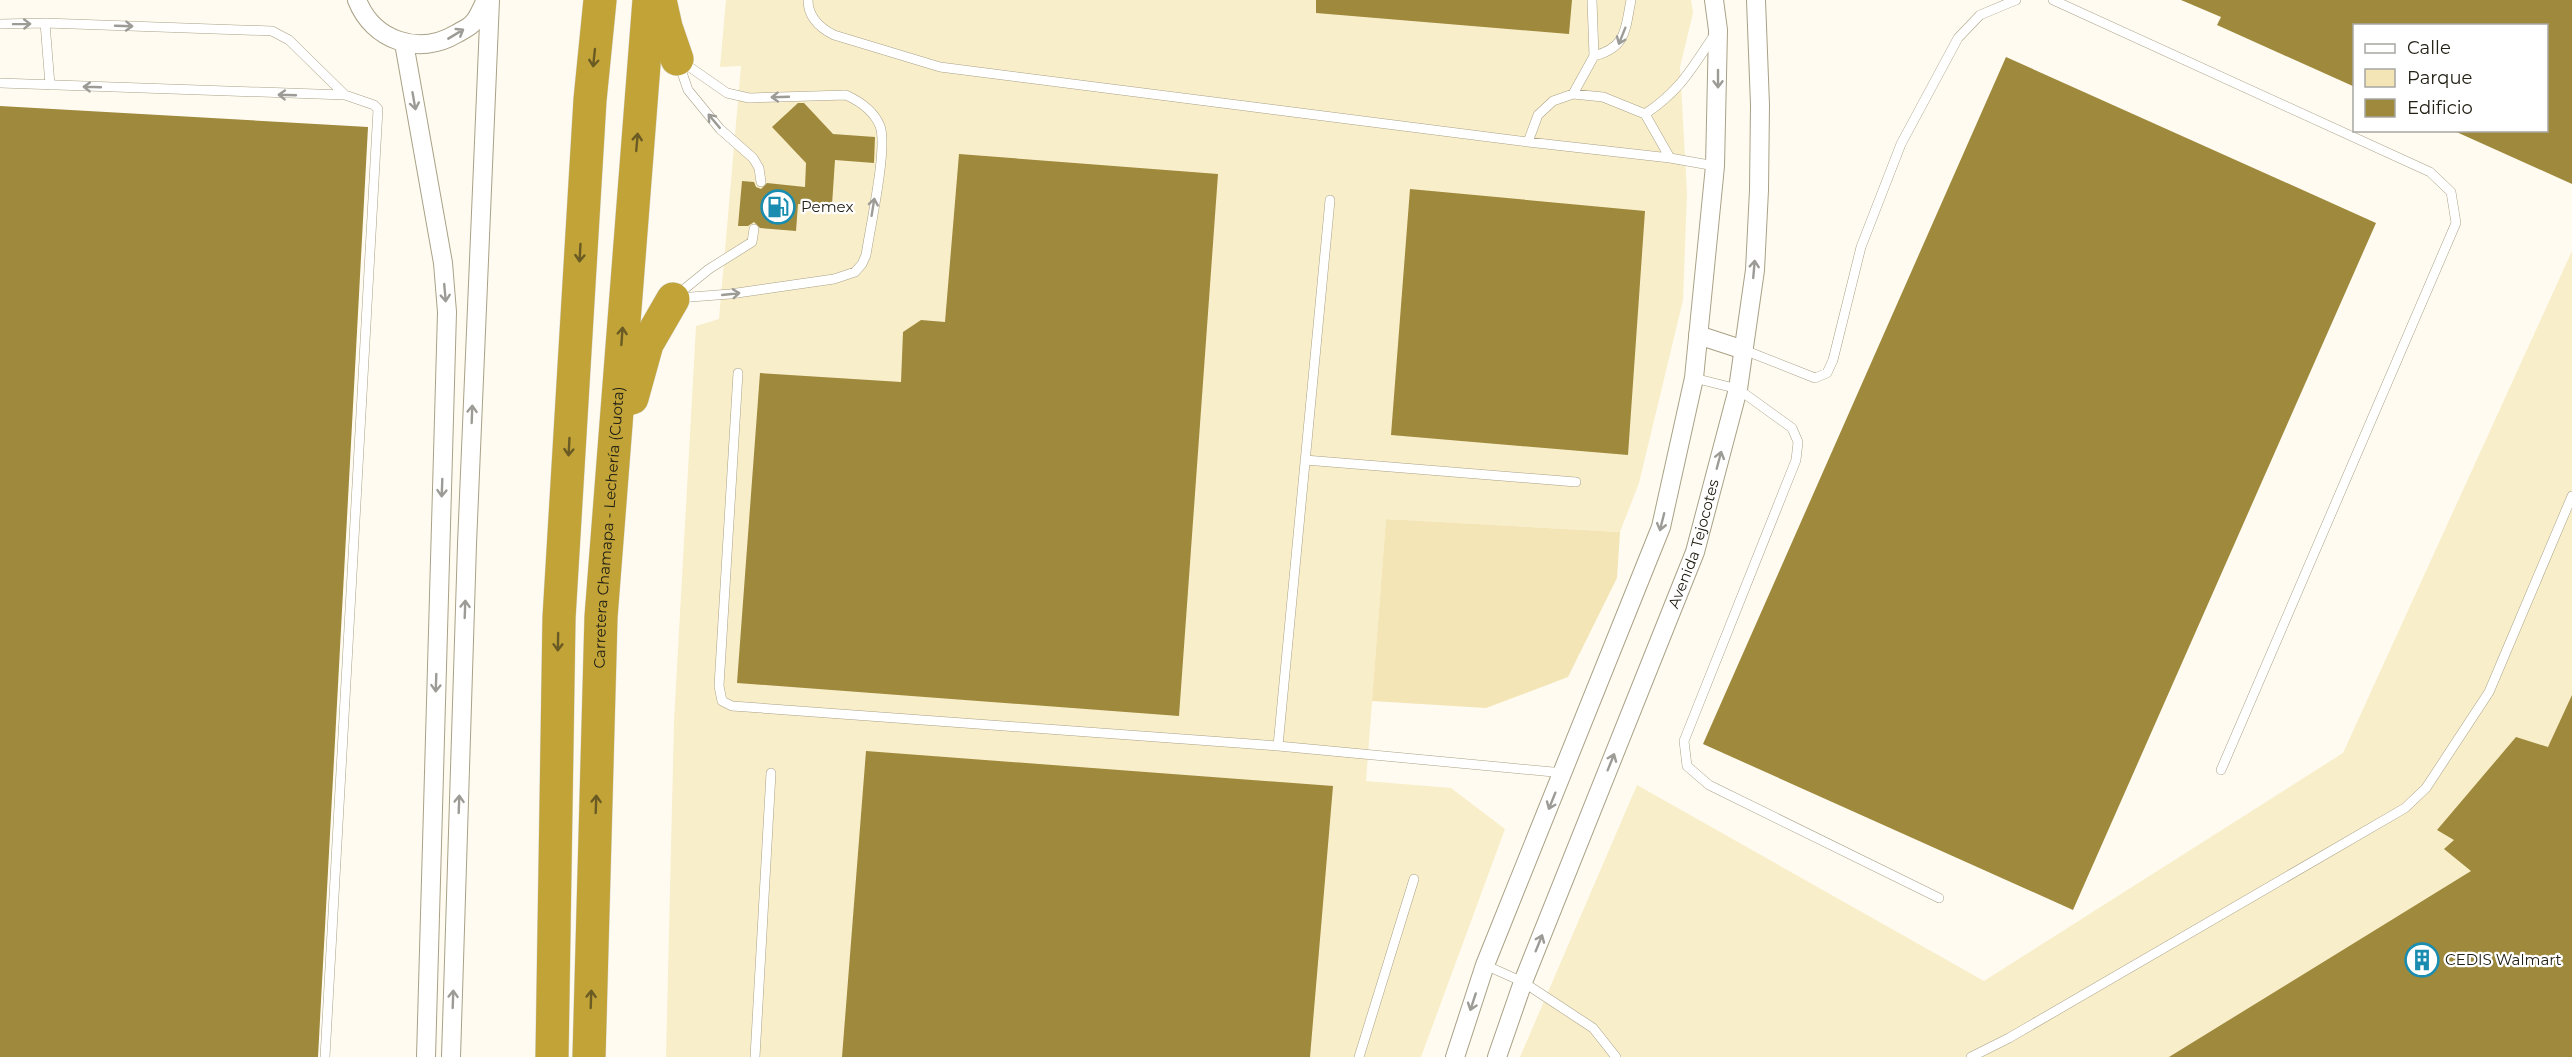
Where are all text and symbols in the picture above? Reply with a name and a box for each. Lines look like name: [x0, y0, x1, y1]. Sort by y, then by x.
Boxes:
one-way arrow: [12, 18, 32, 29]
one-way arrow: [114, 20, 134, 32]
legend: [2353, 24, 2548, 132]
one-way arrow: [1615, 26, 1626, 44]
one-way arrow: [447, 27, 464, 39]
text: Calle: [2407, 37, 2451, 59]
one-way arrow: [588, 48, 599, 68]
text: Parque: [2407, 67, 2473, 89]
one-way arrow: [1712, 69, 1724, 89]
one-way arrow: [83, 81, 103, 92]
one-way arrow: [277, 89, 297, 100]
one-way arrow: [409, 91, 420, 110]
one-way arrow: [771, 92, 791, 103]
text: Edificio: [2407, 97, 2473, 119]
one-way arrow: [707, 113, 720, 129]
one-way arrow: [631, 133, 642, 152]
fuel station icon: Pemex: [760, 189, 796, 225]
place label: Pemex: [801, 197, 853, 216]
one-way arrow: [868, 198, 879, 218]
one-way arrow: [575, 242, 586, 262]
one-way arrow: [1749, 259, 1760, 279]
one-way arrow: [440, 283, 451, 303]
one-way arrow: [721, 288, 740, 299]
one-way arrow: [616, 327, 627, 347]
street label: Carretera Chamapa - Lechería (Cuota): [590, 386, 628, 669]
one-way arrow: [467, 404, 478, 424]
one-way arrow: [563, 437, 574, 457]
one-way arrow: [1714, 451, 1726, 470]
street label: Avenida Tejocotes: [1663, 477, 1723, 611]
one-way arrow: [436, 478, 448, 498]
one-way arrow: [1656, 512, 1668, 531]
one-way arrow: [459, 599, 470, 619]
one-way arrow: [552, 632, 564, 652]
one-way arrow: [431, 673, 442, 693]
one-way arrow: [1606, 753, 1617, 772]
one-way arrow: [1546, 791, 1557, 809]
one-way arrow: [453, 794, 464, 814]
one-way arrow: [590, 794, 601, 814]
one-way arrow: [1534, 934, 1545, 953]
building icon: CEDIS Walmart: [2404, 942, 2440, 978]
place label: CEDIS Walmart: [2445, 950, 2562, 969]
one-way arrow: [447, 989, 458, 1009]
one-way arrow: [585, 989, 596, 1009]
one-way arrow: [1467, 992, 1478, 1011]

